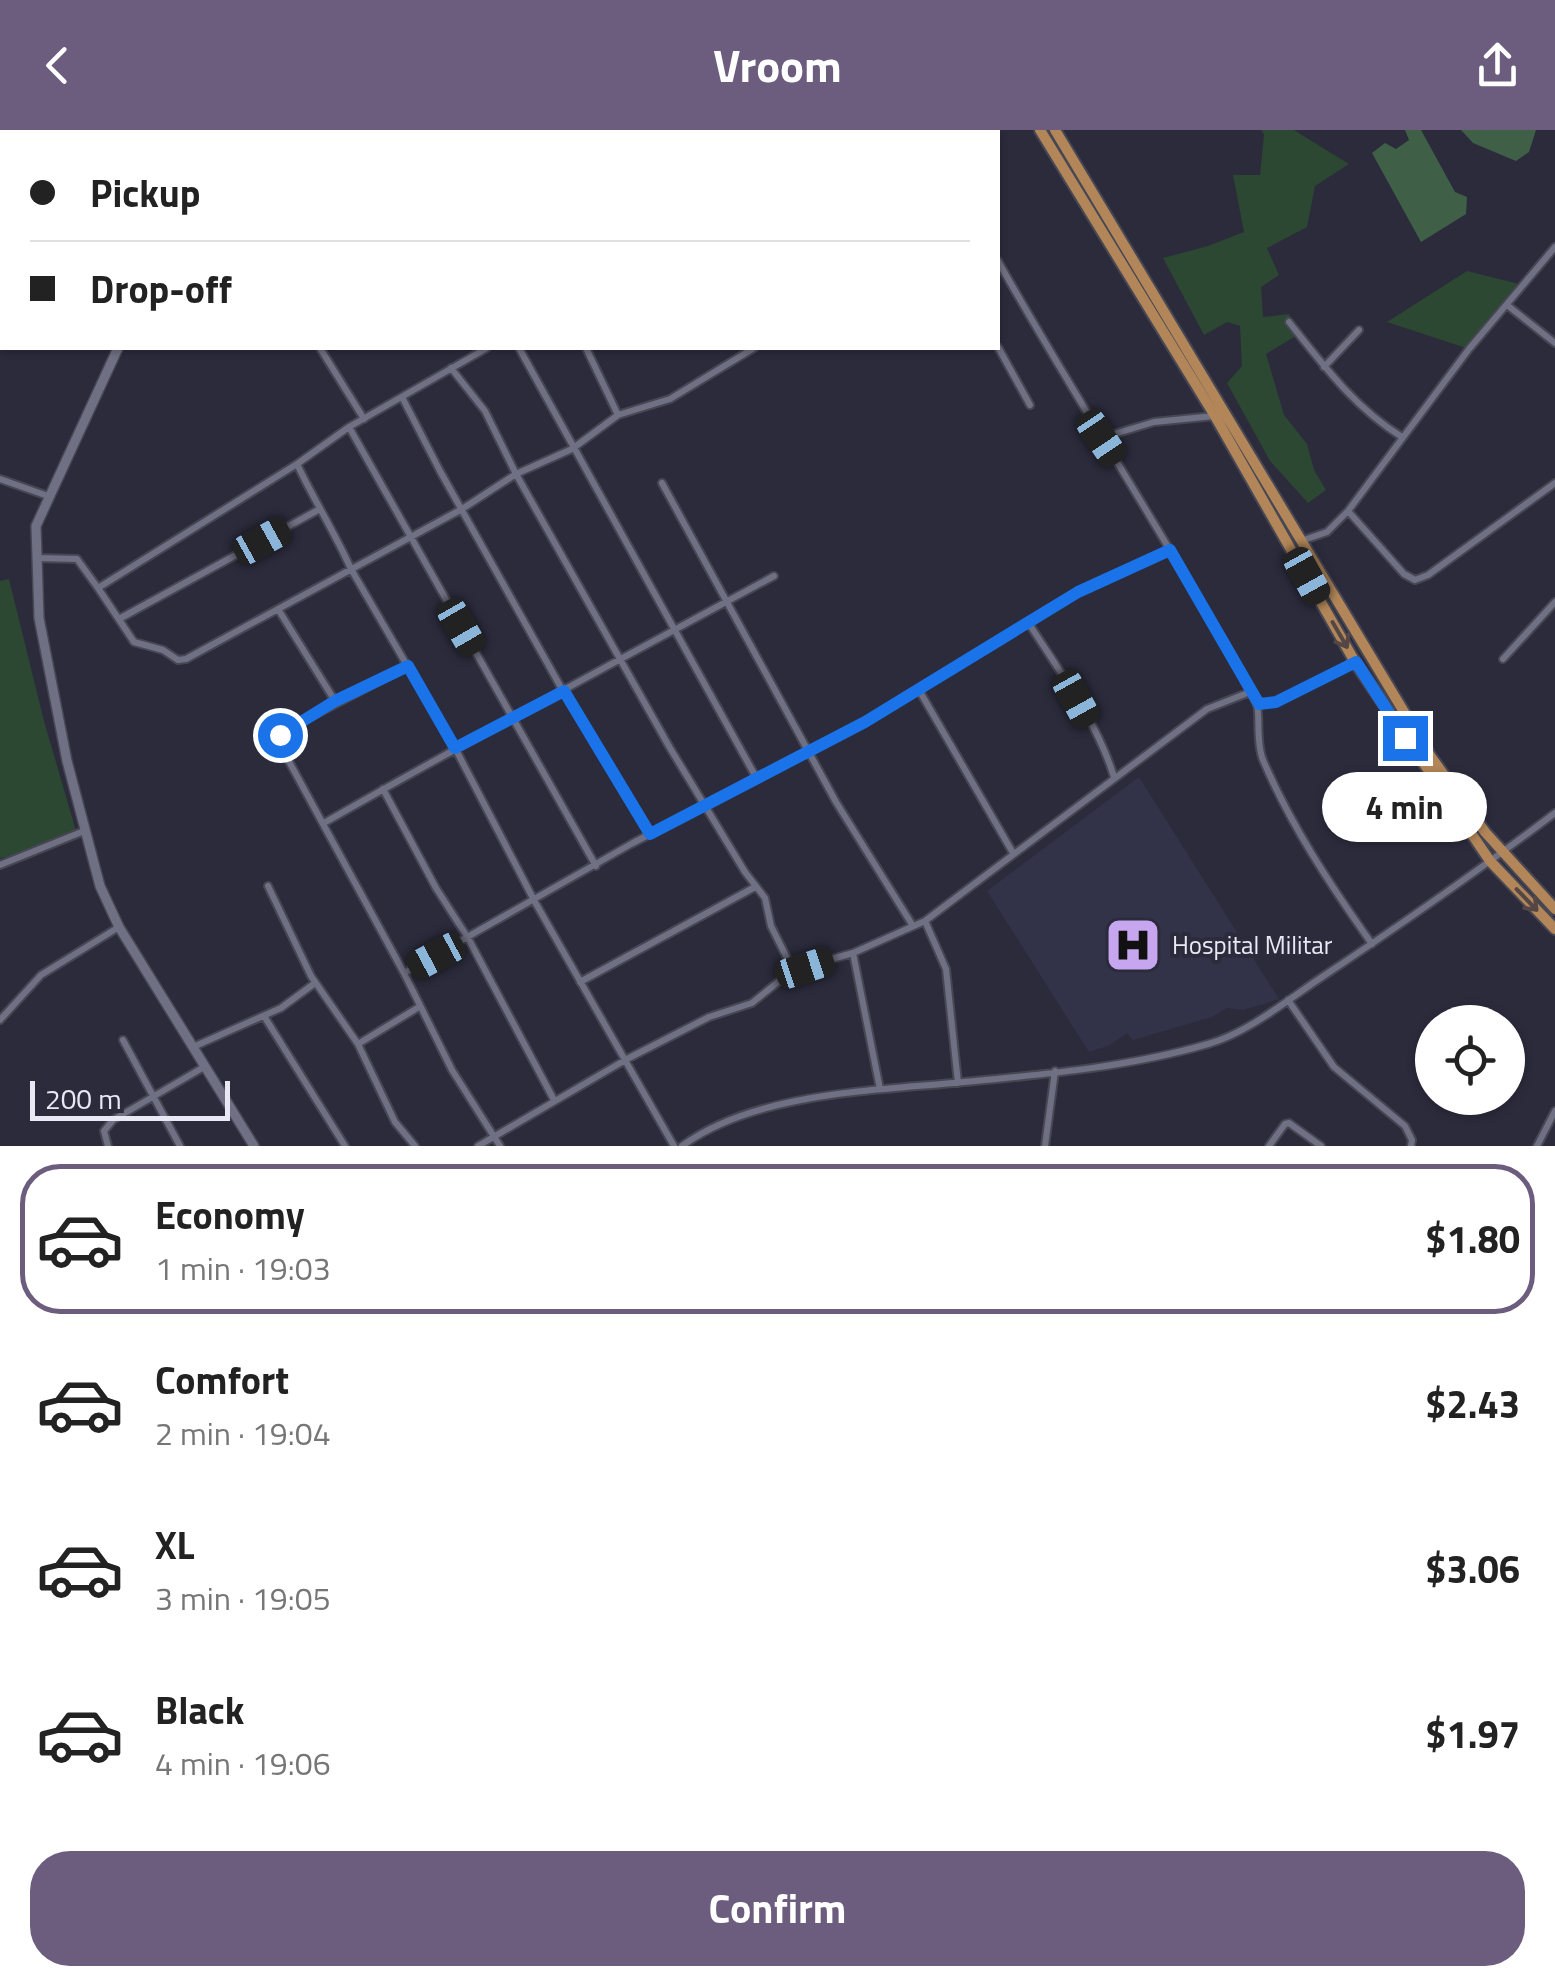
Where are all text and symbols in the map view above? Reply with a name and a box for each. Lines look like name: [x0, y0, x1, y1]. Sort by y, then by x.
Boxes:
text: Vroom: [713, 31, 842, 99]
icon: back: [30, 38, 85, 93]
icon: share: [1470, 38, 1525, 93]
text: Pickup: [90, 164, 200, 222]
text: Drop-off: [90, 260, 232, 318]
car: [1072, 405, 1130, 471]
car: [228, 513, 296, 569]
car: [1279, 542, 1335, 610]
car: [433, 594, 489, 660]
one-way arrow: [1330, 620, 1350, 649]
car: [1048, 665, 1104, 733]
route start: [258, 713, 303, 758]
route end: [1383, 716, 1428, 761]
callout: 4 min: [1322, 773, 1488, 843]
text: 4 min: [1366, 783, 1443, 831]
one-way arrow: [1514, 888, 1538, 912]
hospital icon: Hospital Militar: [1103, 915, 1163, 975]
place label: Hospital Militar: [1172, 926, 1333, 964]
car: [402, 929, 470, 983]
car: [772, 944, 838, 992]
map controls: [1415, 1005, 1525, 1115]
button: locate: [1415, 1005, 1525, 1115]
scale bar: [30, 1076, 230, 1120]
text: 200 m: [45, 1077, 122, 1120]
text: Economy: [155, 1186, 305, 1244]
icon: car: [35, 1194, 125, 1284]
text: $1.80: [1425, 1210, 1520, 1268]
text: 1 min · 19:03: [155, 1244, 331, 1292]
text: Comfort: [155, 1351, 289, 1409]
icon: car: [35, 1359, 125, 1449]
text: $2.43: [1425, 1375, 1520, 1433]
text: 2 min · 19:04: [155, 1409, 331, 1457]
text: XL: [155, 1516, 195, 1574]
icon: car: [35, 1524, 125, 1614]
text: $3.06: [1425, 1540, 1520, 1598]
text: 3 min · 19:05: [155, 1574, 331, 1622]
text: Black: [155, 1681, 244, 1739]
icon: car: [35, 1689, 125, 1779]
text: $1.97: [1425, 1705, 1520, 1763]
text: 4 min · 19:06: [155, 1739, 331, 1787]
button: Confirm: [30, 1851, 1525, 1966]

